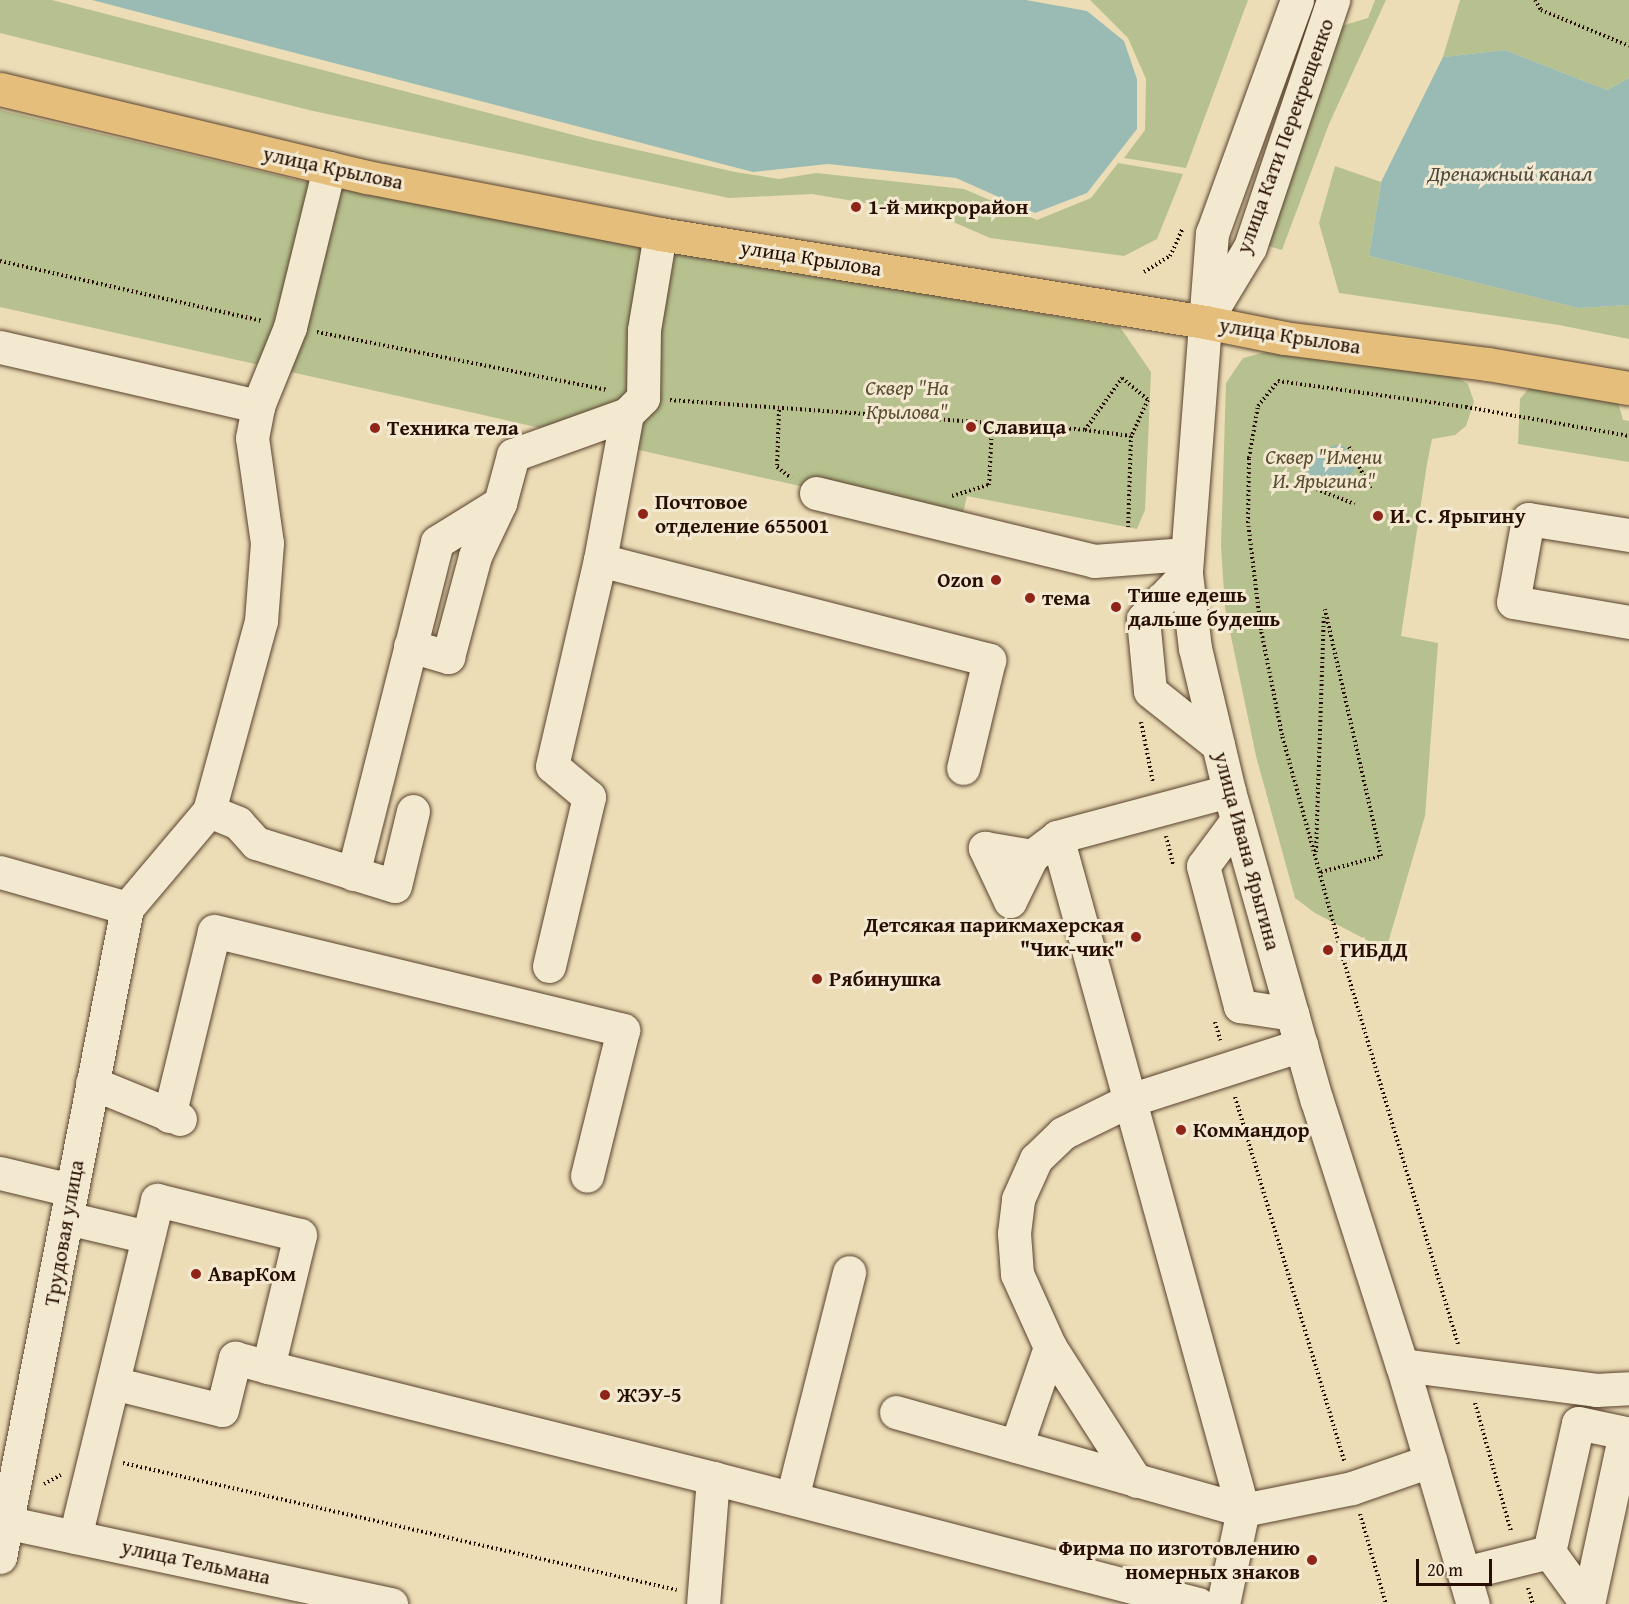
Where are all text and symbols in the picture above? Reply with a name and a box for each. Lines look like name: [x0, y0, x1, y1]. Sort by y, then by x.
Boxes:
street label: улица Кати Перекрещенко: [1231, 15, 1339, 257]
street label: улица Крылова: [261, 141, 405, 195]
water label: Дренажный канал: [1427, 161, 1593, 187]
place label: 1-й микрорайон: [868, 194, 1028, 220]
marker: 1-й микрорайон: [849, 200, 863, 214]
street label: улица Крылова: [739, 234, 883, 282]
street label: улица Крылова: [1218, 312, 1362, 360]
park label: Сквер "На Крылова": [865, 375, 949, 425]
place label: Славица: [983, 414, 1066, 440]
place label: Техника тела: [387, 415, 519, 441]
marker: Славица: [964, 420, 978, 434]
marker: Техника тела: [368, 421, 382, 435]
park label: Сквер "Имени И. Ярыгина": [1265, 444, 1383, 494]
place label: Почтовое отделение 655001: [655, 489, 829, 539]
place label: И. С. Ярыгину: [1390, 503, 1525, 529]
marker: Почтовое отделение 655001: [636, 507, 650, 521]
marker: И. С. Ярыгину: [1371, 509, 1385, 523]
place label: Ozon: [937, 567, 984, 593]
marker: Ozon: [989, 573, 1003, 587]
place label: Тише едешь дальше будешь: [1128, 582, 1280, 632]
place label: тема: [1042, 585, 1090, 611]
marker: тема: [1023, 591, 1037, 605]
marker: Тише едешь дальше будешь: [1109, 600, 1123, 614]
street label: улица Ивана Ярыгина: [1208, 749, 1286, 953]
place label: Детсякая парикмахерская "Чик-чик": [864, 912, 1124, 962]
marker: Детсякая парикмахерская "Чик-чик": [1129, 930, 1143, 944]
place label: ГИБДД: [1340, 937, 1408, 963]
marker: ГИБДД: [1321, 943, 1335, 957]
place label: Рябинушка: [829, 966, 941, 992]
marker: Рябинушка: [810, 972, 824, 986]
place label: Коммандор: [1193, 1117, 1310, 1143]
marker: Коммандор: [1174, 1123, 1188, 1137]
street label: Трудовая улица: [39, 1158, 89, 1308]
place label: АварКом: [208, 1261, 296, 1287]
marker: АварКом: [189, 1267, 203, 1281]
place label: ЖЭУ-5: [617, 1382, 682, 1408]
marker: ЖЭУ-5: [598, 1388, 612, 1402]
street label: улица Тельмана: [119, 1534, 273, 1590]
place label: Фирма по изготовлению номерных знаков: [1058, 1535, 1300, 1585]
scale bar: [1419, 1547, 1496, 1585]
marker: Фирма по изготовлению номерных знаков: [1305, 1553, 1319, 1567]
text: 20 m: [1427, 1556, 1463, 1583]

